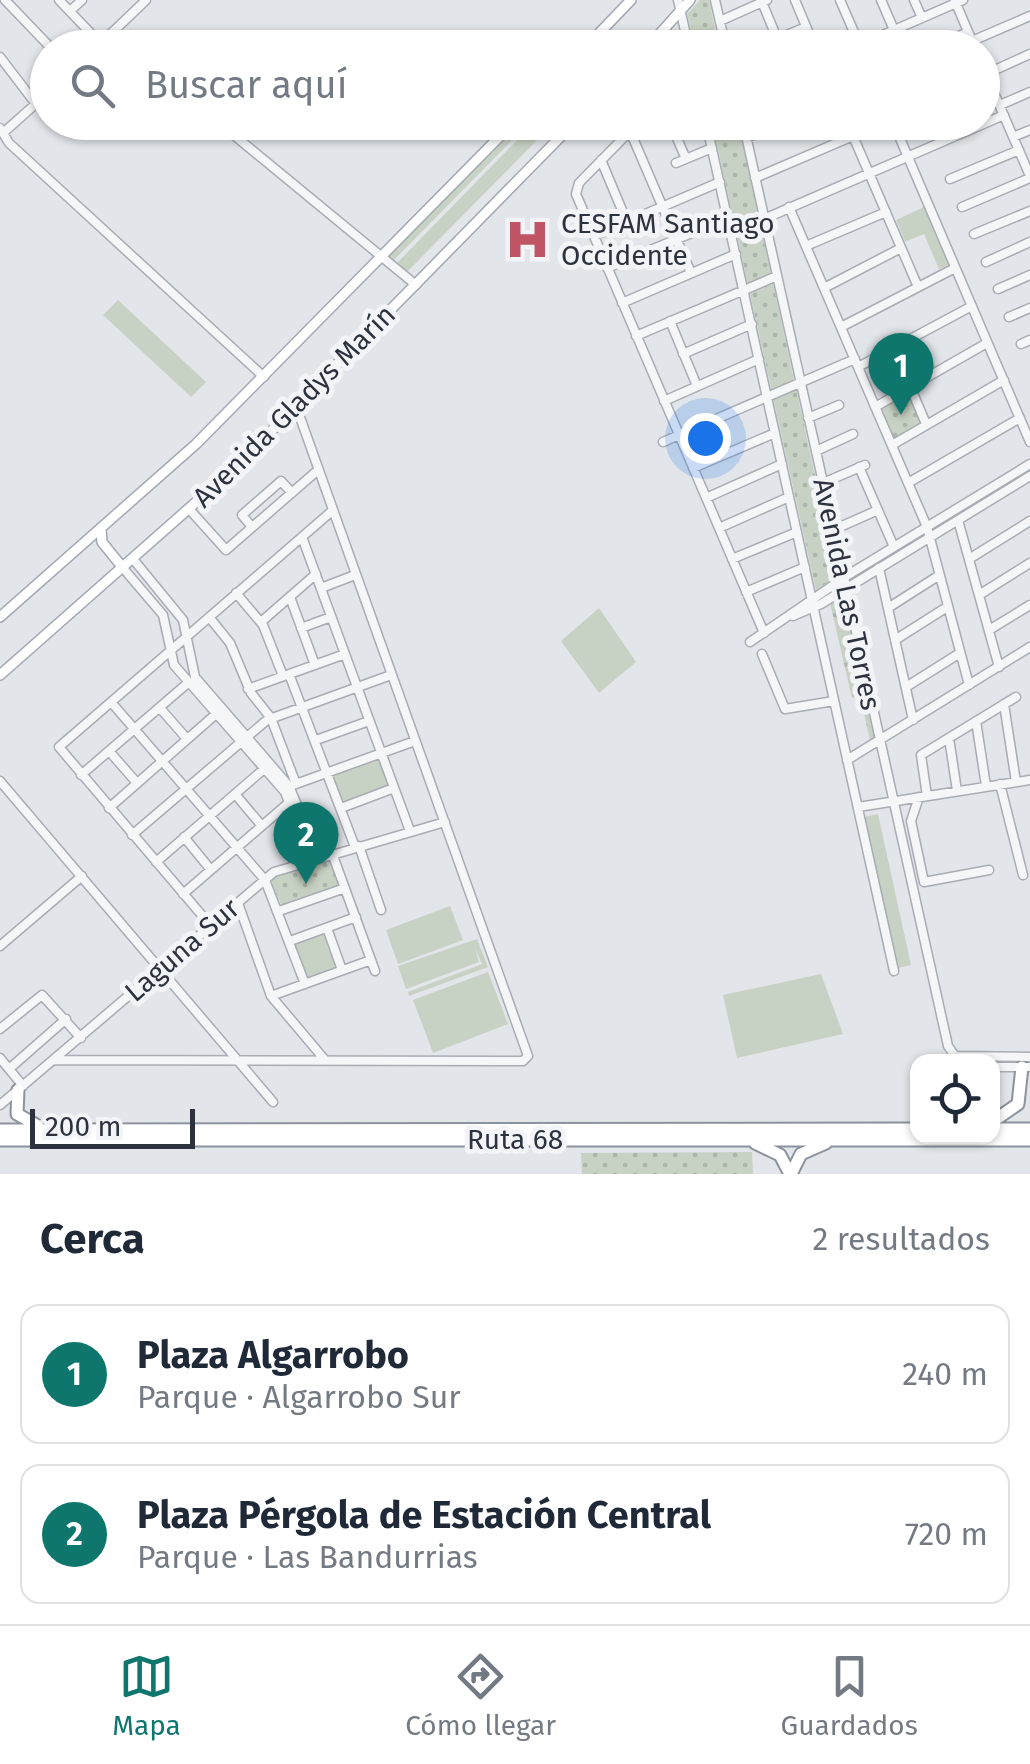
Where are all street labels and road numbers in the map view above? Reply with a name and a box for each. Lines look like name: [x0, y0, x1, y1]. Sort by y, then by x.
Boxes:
street label: Avenida Gladys Marín: [186, 298, 402, 514]
street label: Avenida Las Torres: [806, 475, 888, 713]
street label: Laguna Sur: [118, 891, 246, 1009]
street label: Ruta 68: [467, 1123, 563, 1156]

